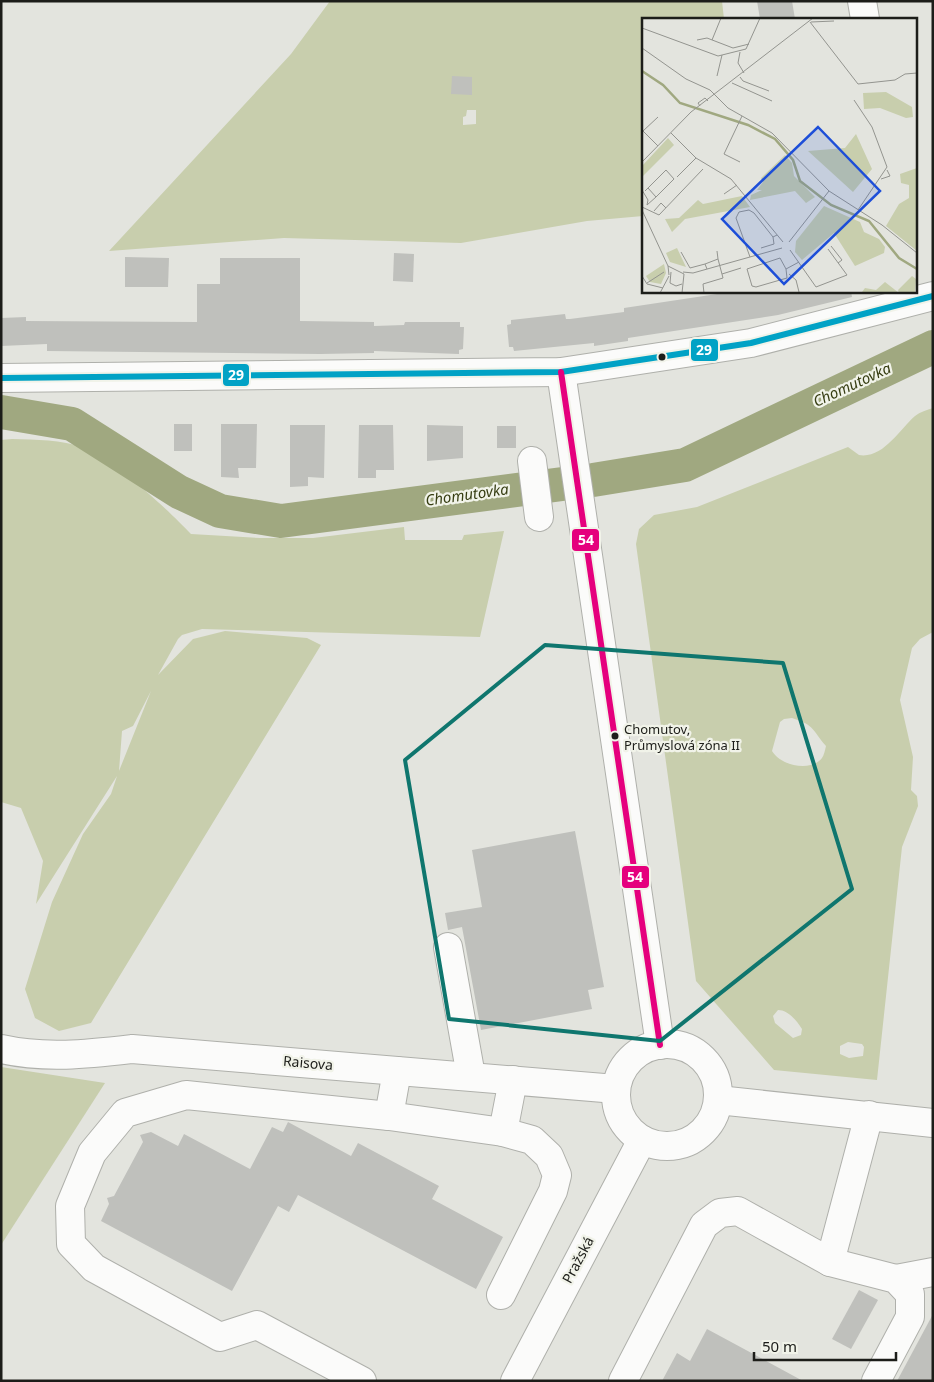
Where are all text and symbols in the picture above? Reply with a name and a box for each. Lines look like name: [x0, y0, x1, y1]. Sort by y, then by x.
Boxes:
inset map: [642, 18, 916, 292]
line badge: 29: [690, 338, 719, 362]
text: 29: [696, 340, 712, 359]
unlabelled marker: [657, 352, 667, 362]
water label: Chomutovka: [809, 357, 894, 411]
line badge: 29: [222, 363, 250, 387]
text: 29: [228, 365, 244, 384]
water label: Chomutovka: [424, 478, 510, 510]
line badge: 54: [571, 528, 600, 552]
text: 54: [578, 530, 594, 549]
place label: Chomutov, Průmyslová zóna II: [624, 720, 740, 754]
marker: Chomutov, Průmyslová zóna II: [610, 731, 620, 741]
line badge: 54: [621, 865, 650, 889]
text: 54: [627, 867, 643, 886]
street label: Raisova: [282, 1051, 334, 1074]
street label: Pražská: [557, 1233, 598, 1286]
scale bar: [754, 1330, 896, 1362]
text: 50 m: [762, 1336, 797, 1356]

